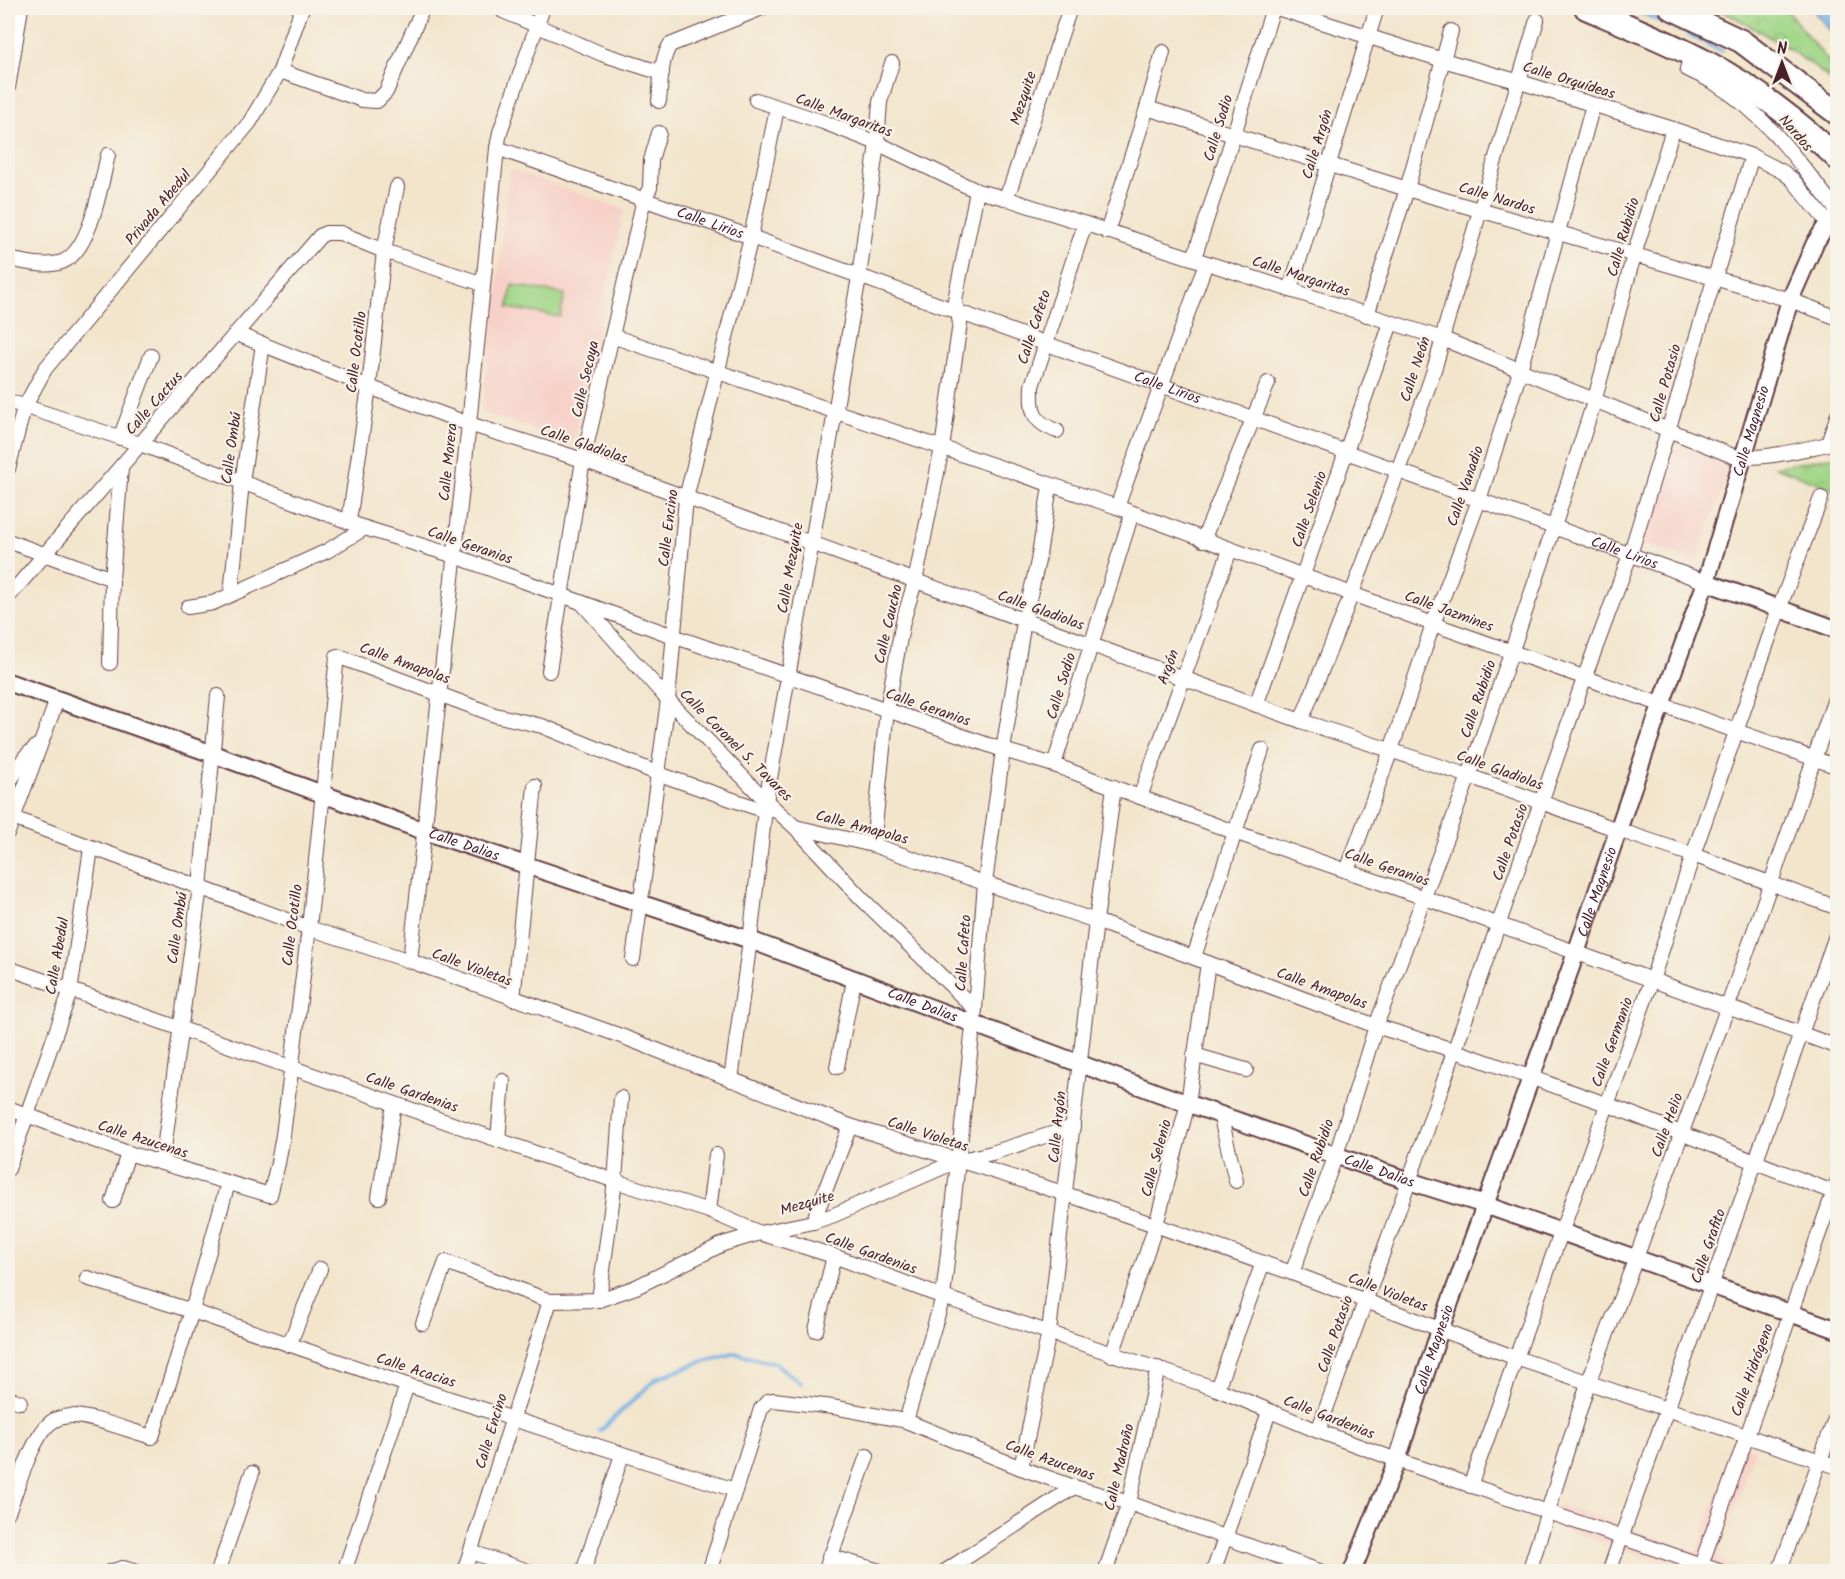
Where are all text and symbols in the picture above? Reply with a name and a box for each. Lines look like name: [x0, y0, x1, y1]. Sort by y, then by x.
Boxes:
north arrow: [1752, 33, 1812, 93]
text: N: [1777, 37, 1787, 62]
street label: Calle Orquídeas: [1519, 55, 1619, 107]
street label: Mezquite: [1004, 68, 1044, 128]
street label: Calle Margaritas: [792, 87, 896, 145]
street label: Calle Sodio: [1197, 92, 1241, 165]
street label: Calle Argón: [1296, 106, 1340, 182]
street label: Nardos: [1772, 110, 1819, 158]
street label: Privada Abedul: [120, 164, 198, 251]
street label: Calle Nardos: [1455, 176, 1539, 222]
street label: Calle Rubidio: [1601, 195, 1647, 280]
street label: Calle Lirios: [673, 201, 747, 247]
street label: Calle Margaritas: [1249, 250, 1353, 304]
street label: Calle Cafeto: [1012, 287, 1058, 368]
street label: Calle Ocotillo: [340, 310, 374, 394]
street label: Calle Neón: [1394, 333, 1438, 405]
street label: Calle Secoya: [565, 338, 606, 420]
street label: Calle Potasio: [1643, 341, 1689, 425]
street label: Calle Lirios: [1130, 365, 1205, 412]
street label: Calle Cactus: [120, 366, 190, 441]
street label: Calle Magnesio: [1727, 383, 1777, 480]
street label: Calle Ombú: [215, 410, 249, 486]
street label: Calle Gladiolas: [537, 419, 631, 471]
street label: Calle Morera: [433, 422, 465, 502]
street label: Calle Vanadio: [1441, 442, 1491, 530]
street label: Calle Selenio: [1286, 468, 1334, 551]
street label: Calle Encino: [652, 488, 686, 568]
street label: Calle Geranios: [424, 520, 516, 572]
street label: Calle Mezquite: [771, 521, 811, 615]
street label: Calle Lirios: [1587, 530, 1662, 577]
street label: Calle Caucho: [868, 582, 910, 666]
street label: Calle Gladiolas: [994, 584, 1088, 638]
street label: Calle Jazmines: [1401, 585, 1497, 639]
street label: Calle Amapolas: [356, 636, 454, 692]
street label: Argón: [1152, 646, 1186, 688]
street label: Calle Sodio: [1040, 650, 1084, 723]
street label: Calle Rubidio: [1454, 657, 1504, 742]
street label: Calle Geranios: [882, 682, 974, 734]
street label: Calle Coronel S. Tavares: [673, 683, 798, 808]
street label: Calle Gladiolas: [1453, 744, 1547, 798]
street label: Calle Potasio: [1486, 800, 1535, 884]
street label: Calle Amapolas: [813, 804, 911, 852]
street label: Calle Dalias: [425, 822, 503, 869]
street label: Calle Geranios: [1341, 842, 1433, 894]
street label: Calle Magnesio: [1571, 844, 1625, 940]
street label: Calle Ocotillo: [276, 883, 310, 967]
street label: Calle Ombú: [161, 890, 195, 966]
street label: Calle Cafeto: [949, 914, 979, 992]
street label: Calle Abedul: [39, 915, 77, 997]
street label: Calle Violetas: [428, 942, 516, 994]
street label: Calle Amapolas: [1273, 961, 1371, 1017]
street label: Calle Dalias: [884, 982, 962, 1030]
street label: Calle Germanio: [1586, 994, 1640, 1091]
street label: Calle Gardenias: [362, 1066, 462, 1120]
street label: Calle Argón: [1042, 1090, 1074, 1164]
street label: Calle Helio: [1645, 1090, 1691, 1161]
street label: Calle Violetas: [884, 1111, 972, 1160]
street label: Calle Azucenas: [94, 1114, 192, 1166]
street label: Calle Selenio: [1135, 1116, 1179, 1200]
street label: Calle Rubidio: [1292, 1116, 1342, 1201]
street label: Calle Dalias: [1340, 1148, 1418, 1195]
street label: Mezquite: [777, 1185, 838, 1223]
street label: Calle Grafito: [1685, 1205, 1733, 1287]
street label: Calle Gardenias: [821, 1226, 921, 1282]
street label: Calle Violetas: [1344, 1267, 1432, 1319]
street label: Calle Potasio: [1311, 1292, 1360, 1376]
street label: Calle Magnesio: [1408, 1301, 1461, 1398]
street label: Calle Hidrógeno: [1725, 1320, 1781, 1420]
street label: Calle Acacias: [373, 1347, 459, 1395]
street label: Calle Gardenias: [1279, 1389, 1379, 1447]
street label: Calle Encino: [469, 1390, 515, 1472]
street label: Calle Madroño: [1098, 1421, 1142, 1513]
street label: Calle Azucenas: [1001, 1434, 1098, 1488]

